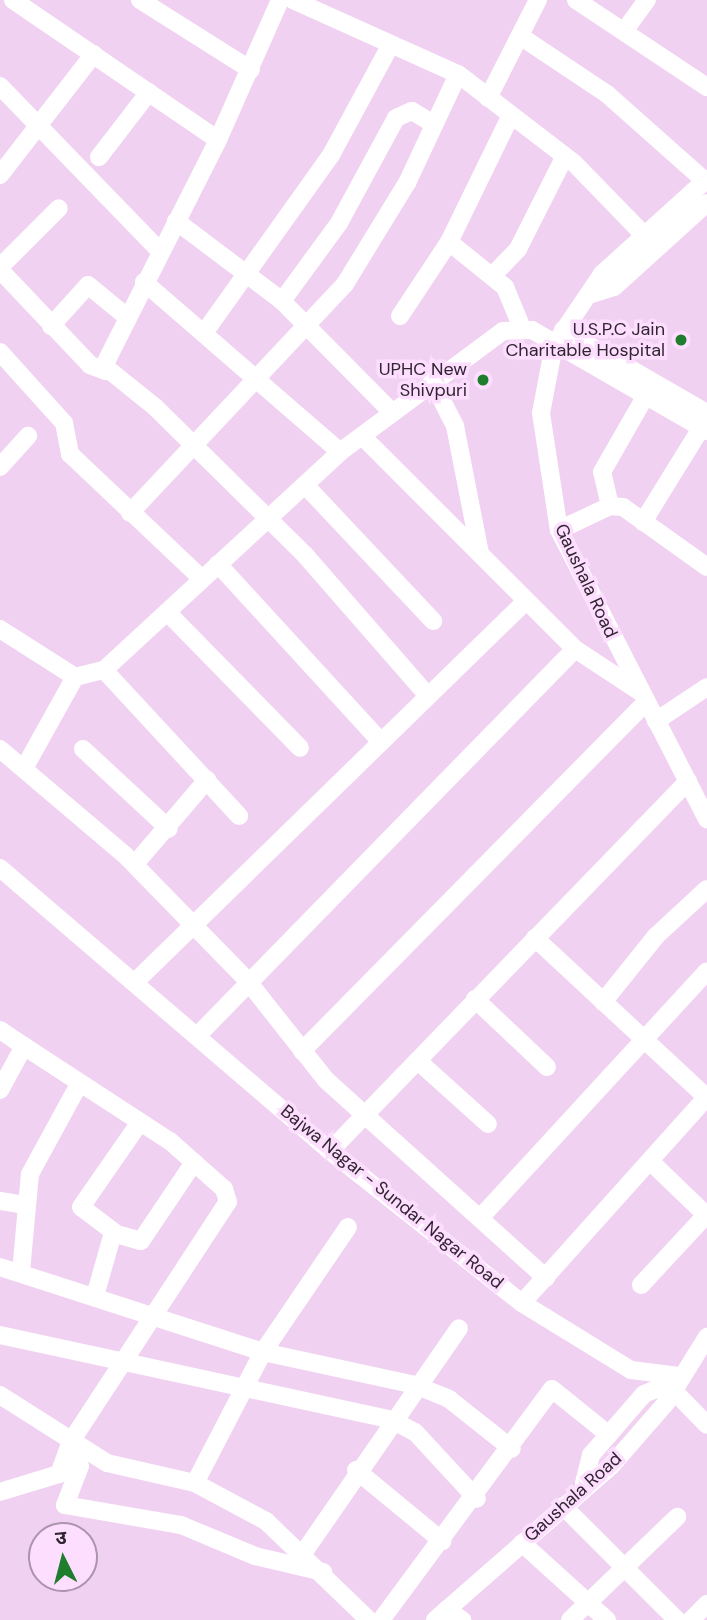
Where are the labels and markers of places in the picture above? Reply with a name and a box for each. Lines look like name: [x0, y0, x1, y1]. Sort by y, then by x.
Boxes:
place label: U.S.P.C Jain Charitable Hospital: [505, 319, 665, 362]
marker: U.S.P.C Jain Charitable Hospital: [671, 330, 691, 350]
place label: UPHC New Shivpuri: [379, 359, 467, 402]
marker: UPHC New Shivpuri: [473, 370, 493, 390]

